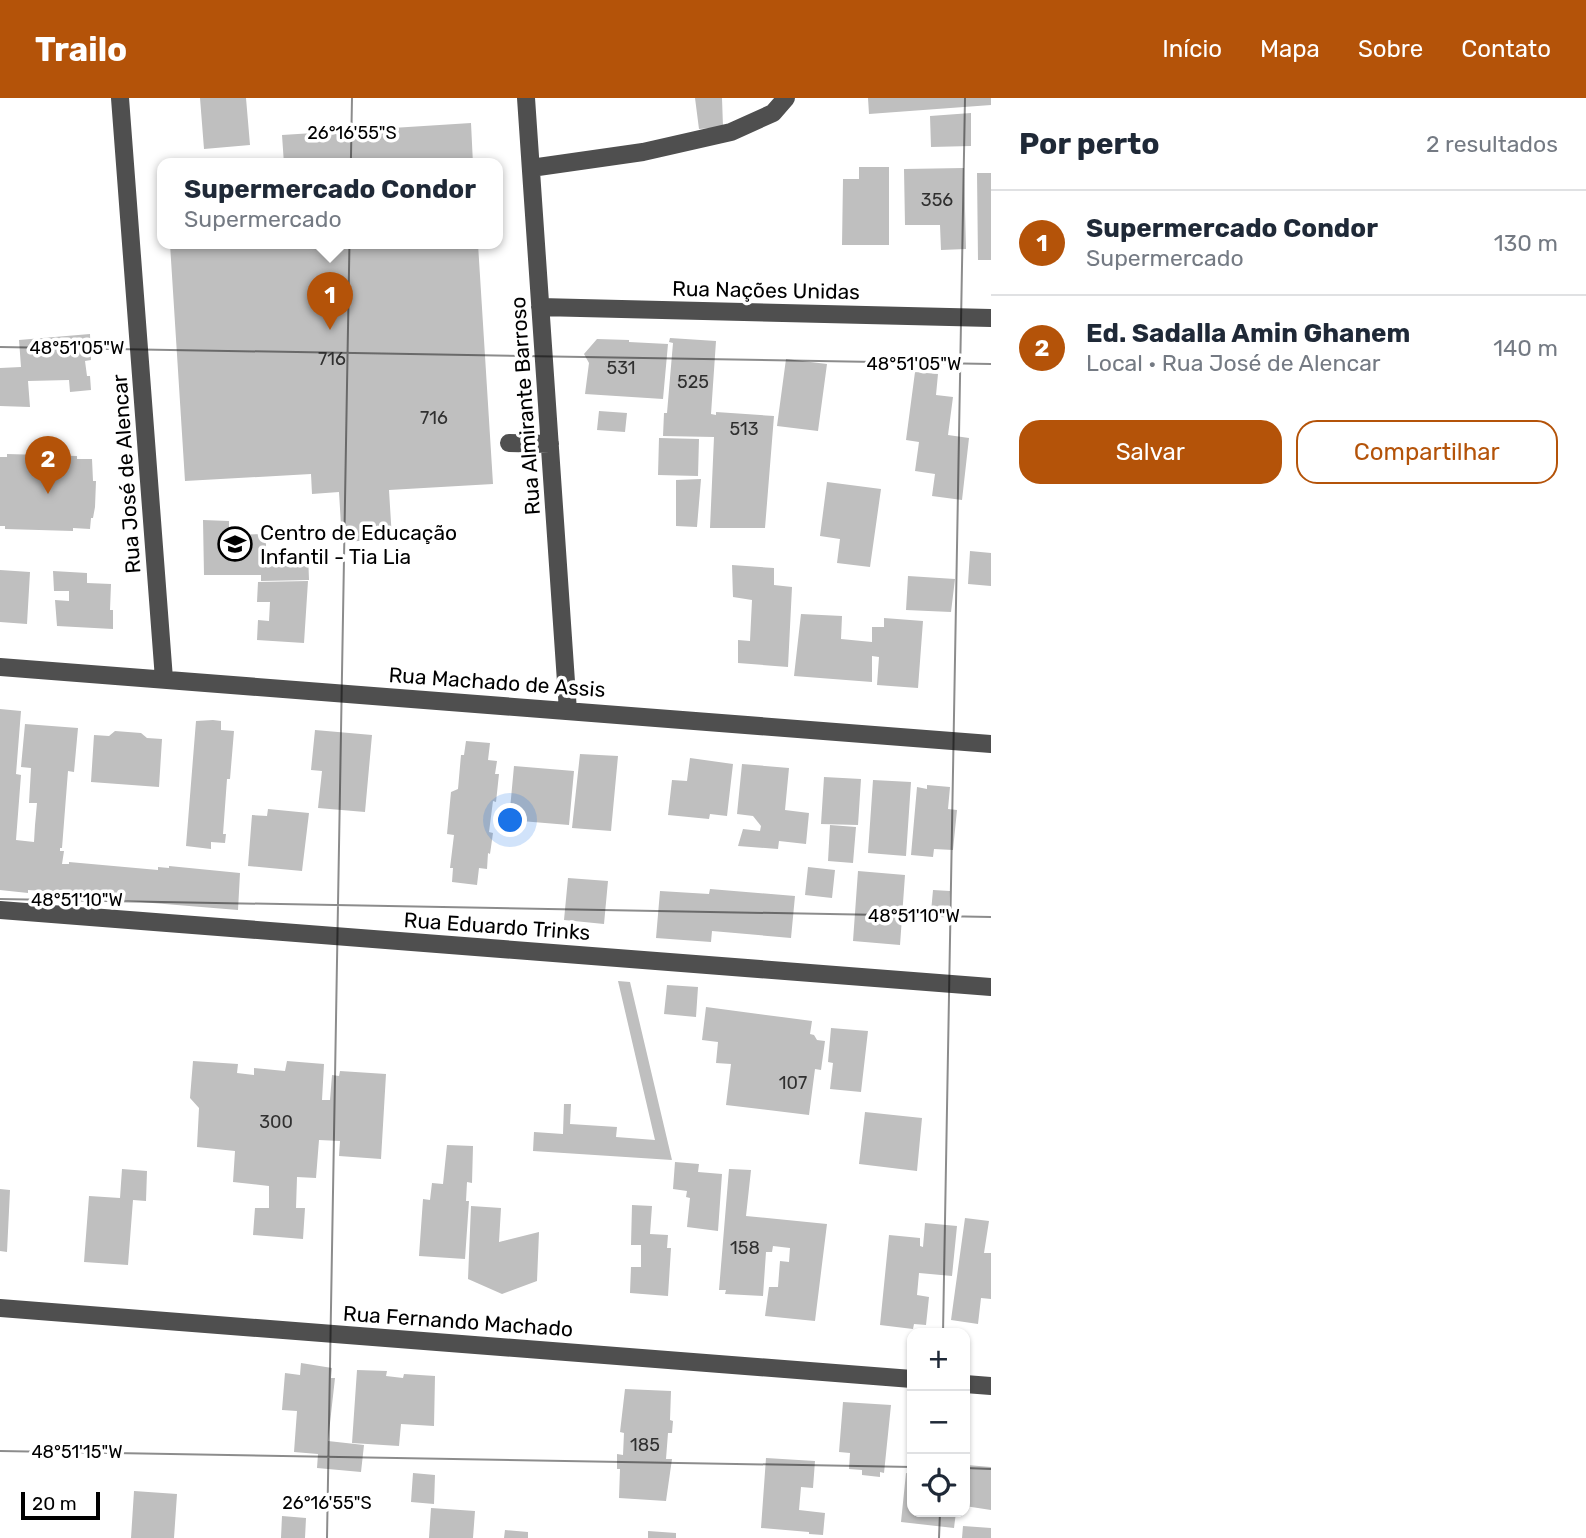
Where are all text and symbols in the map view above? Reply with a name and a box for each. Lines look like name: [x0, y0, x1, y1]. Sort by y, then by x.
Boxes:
text: Trailo: [35, 30, 127, 69]
text: Início: [1162, 35, 1222, 63]
text: Mapa: [1260, 35, 1320, 63]
text: Sobre: [1358, 35, 1423, 63]
text: Contato: [1461, 35, 1551, 63]
text: 26°16'55"S: [307, 122, 397, 144]
text: Por perto: [1019, 126, 1160, 162]
text: 2 resultados: [1426, 130, 1558, 158]
popup: [157, 158, 503, 249]
text: Supermercado Condor: [184, 174, 476, 205]
house number: 356: [921, 189, 953, 211]
text: Supermercado: [184, 205, 342, 233]
text: Supermercado Condor: [1086, 213, 1378, 244]
text: 1: [1036, 229, 1048, 257]
text: 130 m: [1494, 229, 1558, 257]
text: Supermercado: [1086, 244, 1244, 272]
pin: 1: [307, 272, 353, 330]
street label: Rua Nações Unidas: [672, 276, 860, 304]
street label: Rua Almirante Barroso: [505, 296, 545, 516]
text: Ed. Sadalla Amin Ghanem: [1086, 318, 1410, 349]
text: 2: [1035, 334, 1049, 362]
text: 140 m: [1493, 334, 1558, 362]
text: 48°51'05"W: [30, 337, 124, 359]
house number: 716: [318, 348, 346, 370]
text: Local · Rua José de Alencar: [1086, 349, 1381, 377]
text: 48°51'05"W: [867, 353, 961, 375]
house number: 531: [607, 357, 635, 379]
house number: 525: [677, 371, 709, 393]
street label: Rua José de Alencar: [107, 373, 145, 575]
house number: 716: [420, 407, 448, 429]
house number: 513: [730, 418, 758, 440]
button: Salvar: [1019, 420, 1282, 484]
button: Compartilhar: [1296, 420, 1558, 484]
pin: 2: [25, 436, 71, 494]
place label: Centro de Educação Infantil - Tia Lia: [260, 520, 457, 569]
school or university icon: Centro de Educação Infantil - Tia Lia: [216, 525, 254, 563]
street label: Rua Machado de Assis: [388, 662, 606, 702]
your location: [493, 803, 527, 837]
text: 48°51'10"W: [31, 889, 123, 911]
text: 48°51'10"W: [868, 905, 960, 927]
street label: Rua Eduardo Trinks: [403, 907, 591, 945]
house number: 107: [779, 1072, 807, 1094]
house number: 300: [259, 1111, 293, 1133]
house number: 158: [730, 1237, 760, 1259]
street label: Rua Fernando Machado: [342, 1300, 574, 1342]
map controls: [907, 1328, 970, 1517]
button: +: [907, 1328, 970, 1391]
button: −: [907, 1391, 970, 1454]
house number: 185: [630, 1434, 660, 1456]
text: 48°51'15"W: [31, 1441, 123, 1463]
button: locate: [907, 1454, 970, 1517]
scale bar: [21, 1489, 100, 1521]
text: 20 m: [32, 1492, 77, 1515]
text: 26°16'55"S: [282, 1492, 372, 1514]

